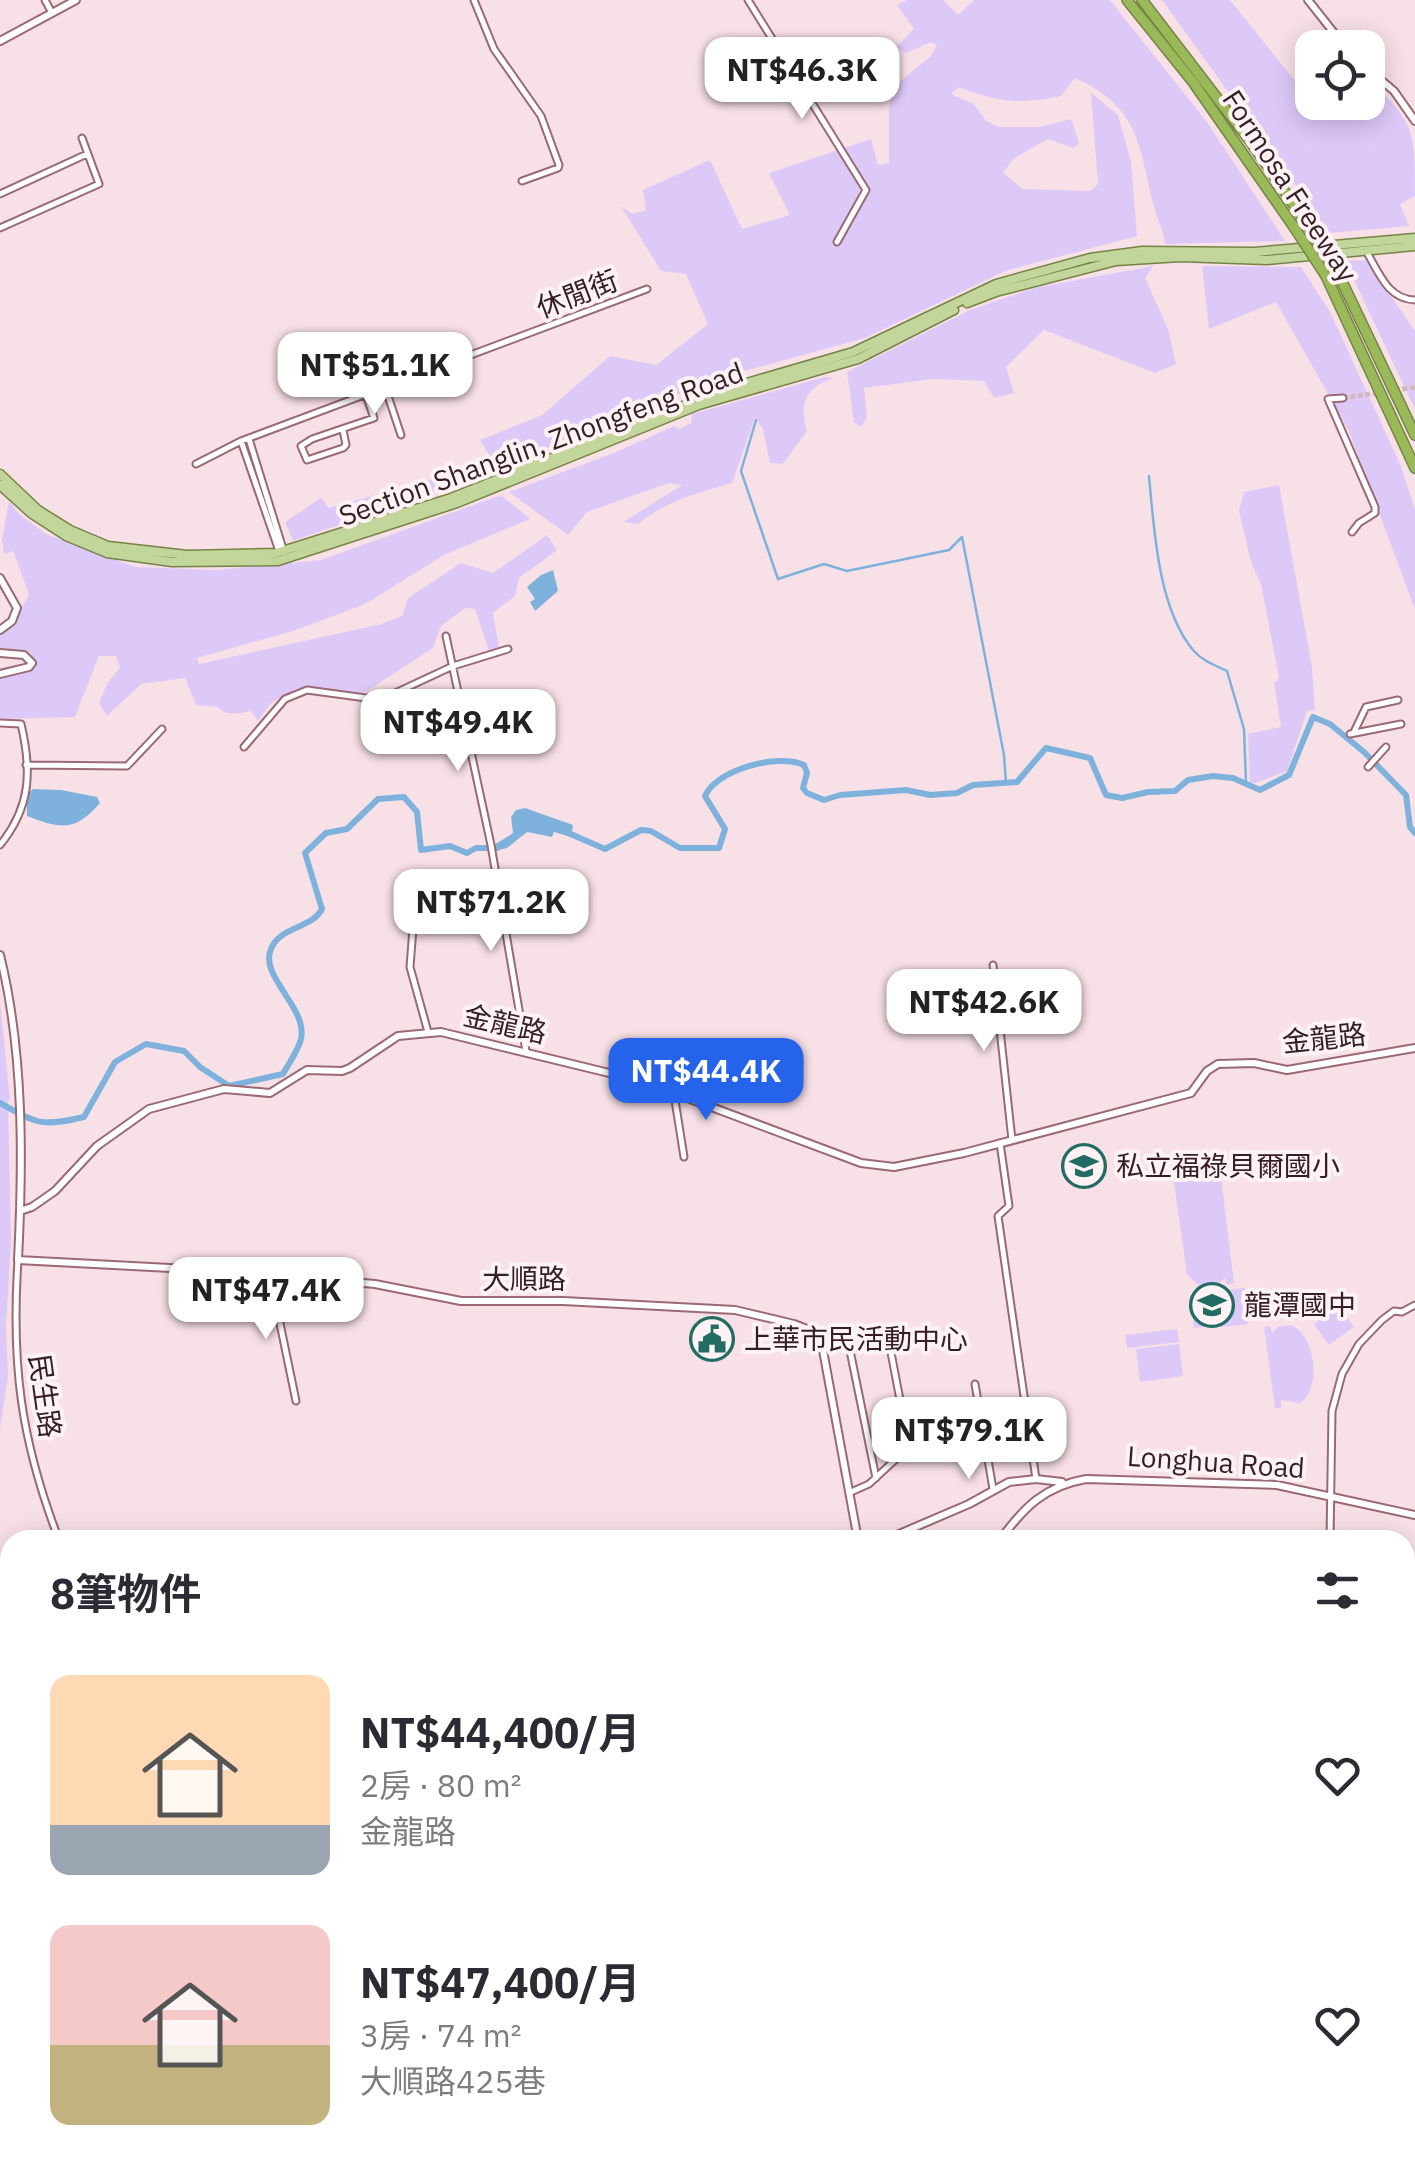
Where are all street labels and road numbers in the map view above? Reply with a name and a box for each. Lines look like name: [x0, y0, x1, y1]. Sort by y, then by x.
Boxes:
street label: Formosa Freeway: [1214, 83, 1366, 289]
street label: 休閒街: [531, 261, 623, 326]
street label: Section Shanglin, Zhongfeng Road: [333, 353, 748, 534]
street label: 金龍路: [460, 996, 550, 1051]
street label: 金龍路: [1280, 1015, 1368, 1060]
street label: 大順路: [482, 1260, 566, 1297]
street label: 民生路: [21, 1352, 70, 1440]
street label: Longhua Road: [1126, 1437, 1306, 1486]

